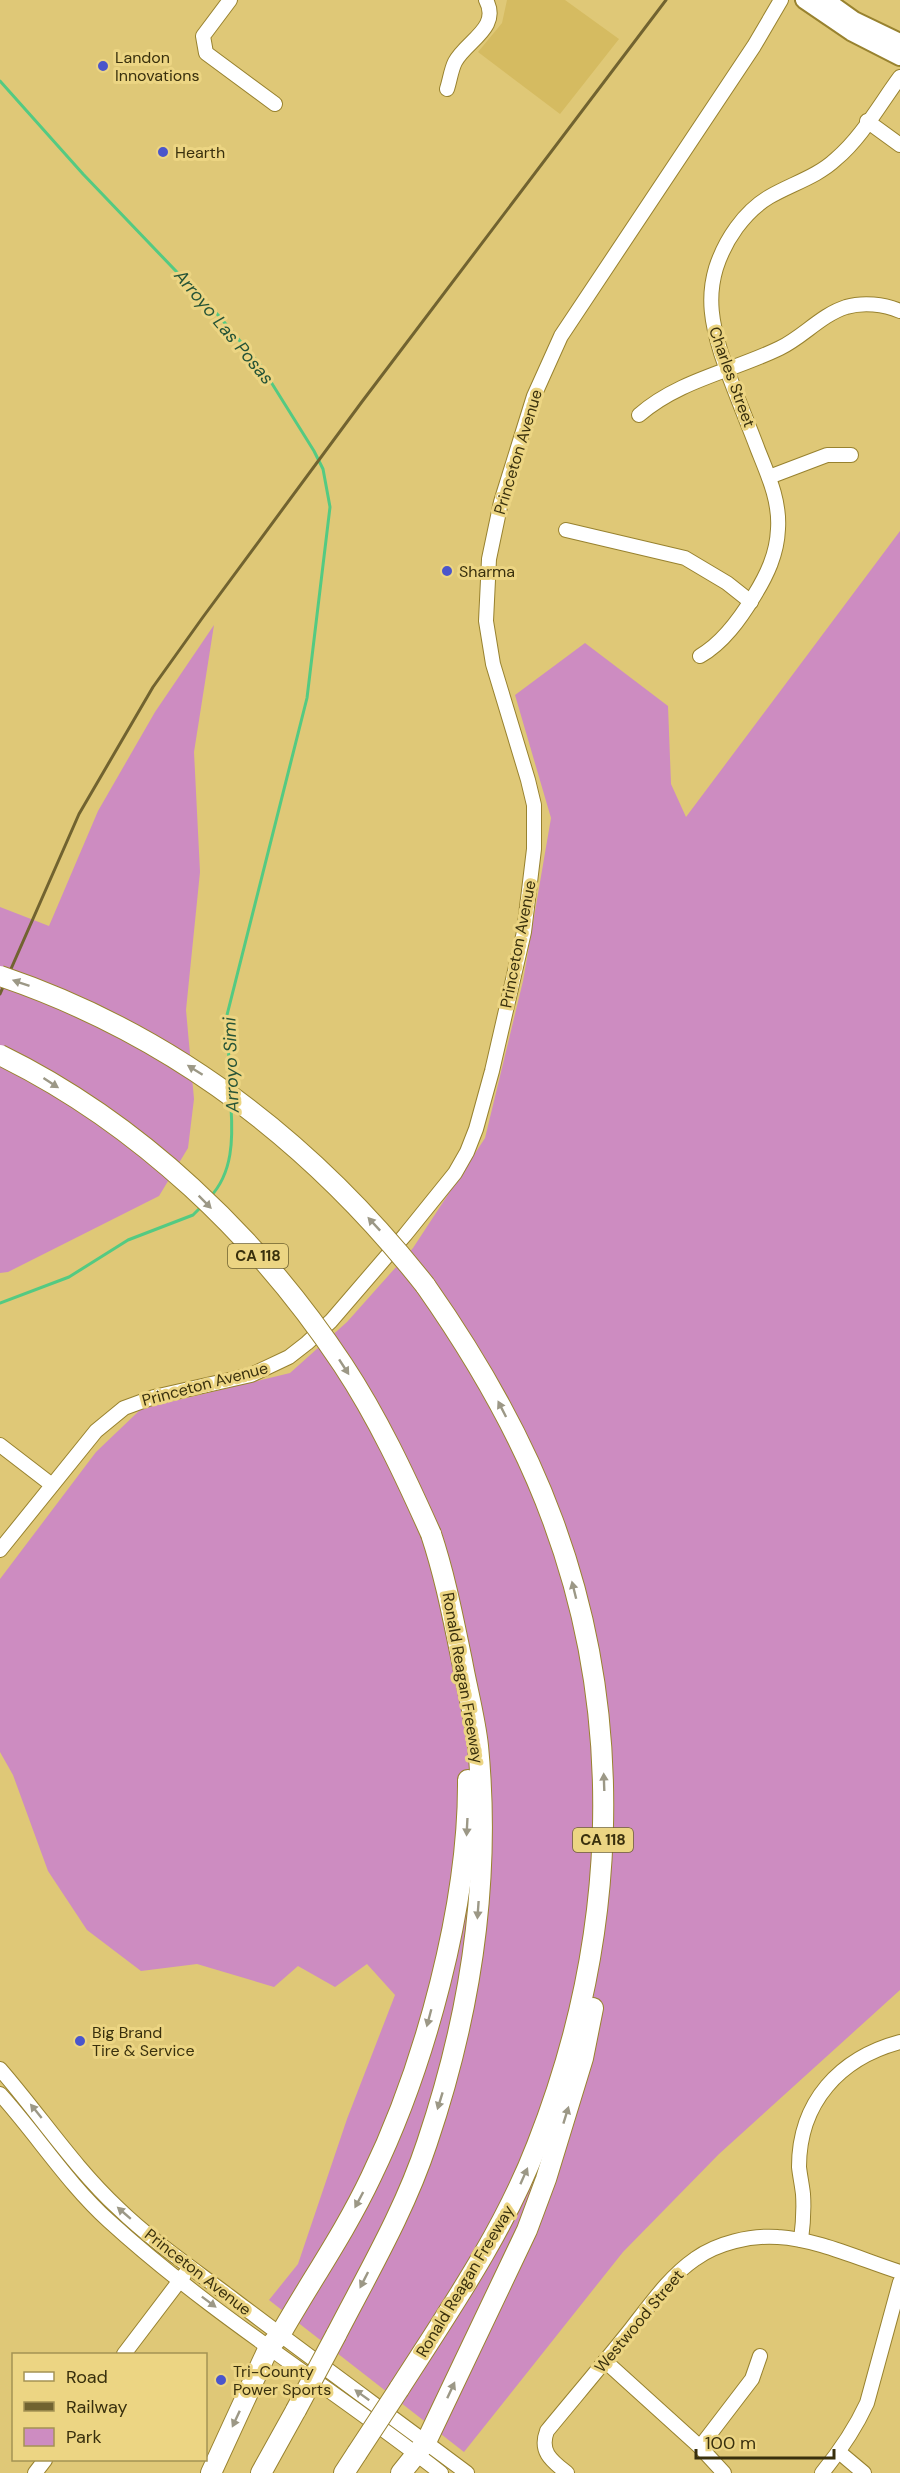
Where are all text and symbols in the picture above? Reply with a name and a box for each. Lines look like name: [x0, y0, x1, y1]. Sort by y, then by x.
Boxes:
place label: Landon Innovations: [115, 47, 200, 86]
marker: Landon Innovations: [96, 59, 110, 73]
place label: Hearth: [175, 142, 225, 163]
marker: Hearth: [156, 145, 170, 159]
water label: Arroyo Las Posas: [168, 264, 279, 390]
street label: Charles Street: [704, 324, 760, 430]
street label: Princeton Avenue: [489, 387, 547, 517]
place label: Sharma: [459, 561, 515, 582]
marker: Sharma: [440, 564, 454, 578]
street label: Princeton Avenue: [495, 878, 541, 1010]
one-way arrow: [12, 978, 30, 988]
water label: Arroyo Simi: [217, 1016, 245, 1114]
one-way arrow: [187, 1065, 203, 1076]
one-way arrow: [43, 1077, 60, 1088]
one-way arrow: [198, 1194, 212, 1208]
one-way arrow: [368, 1218, 382, 1232]
road number: CA 118: [228, 1244, 288, 1268]
street label: Princeton Avenue: [140, 1357, 270, 1411]
one-way arrow: [338, 1359, 349, 1375]
one-way arrow: [498, 1400, 508, 1418]
one-way arrow: [569, 1581, 579, 1599]
street label: Ronald Reagan Freeway: [438, 1591, 488, 1765]
one-way arrow: [599, 1773, 609, 1792]
one-way arrow: [462, 1818, 471, 1837]
road number: CA 118: [573, 1828, 633, 1852]
one-way arrow: [474, 1901, 483, 1920]
one-way arrow: [424, 2009, 433, 2027]
place label: Big Brand Tire & Service: [92, 2022, 195, 2061]
marker: Big Brand Tire & Service: [73, 2034, 87, 2048]
one-way arrow: [435, 2092, 444, 2110]
one-way arrow: [30, 2103, 43, 2119]
one-way arrow: [562, 2106, 571, 2124]
one-way arrow: [519, 2166, 529, 2184]
one-way arrow: [354, 2191, 364, 2208]
street label: Ronald Reagan Freeway: [411, 2201, 519, 2361]
one-way arrow: [117, 2207, 132, 2220]
street label: Princeton Avenue: [140, 2224, 256, 2320]
street label: Westwood Street: [590, 2265, 688, 2377]
one-way arrow: [360, 2272, 369, 2289]
one-way arrow: [201, 2296, 217, 2308]
legend: [12, 2353, 207, 2461]
place label: Tri-County Power Sports: [233, 2361, 331, 2400]
text: Road: [66, 2365, 108, 2389]
marker: Tri-County Power Sports: [214, 2373, 228, 2387]
one-way arrow: [447, 2381, 456, 2398]
one-way arrow: [355, 2390, 370, 2402]
text: Railway: [66, 2395, 128, 2419]
one-way arrow: [231, 2411, 240, 2428]
scale bar: [696, 2422, 834, 2460]
text: Park: [66, 2425, 102, 2449]
text: 100 m: [705, 2431, 756, 2455]

